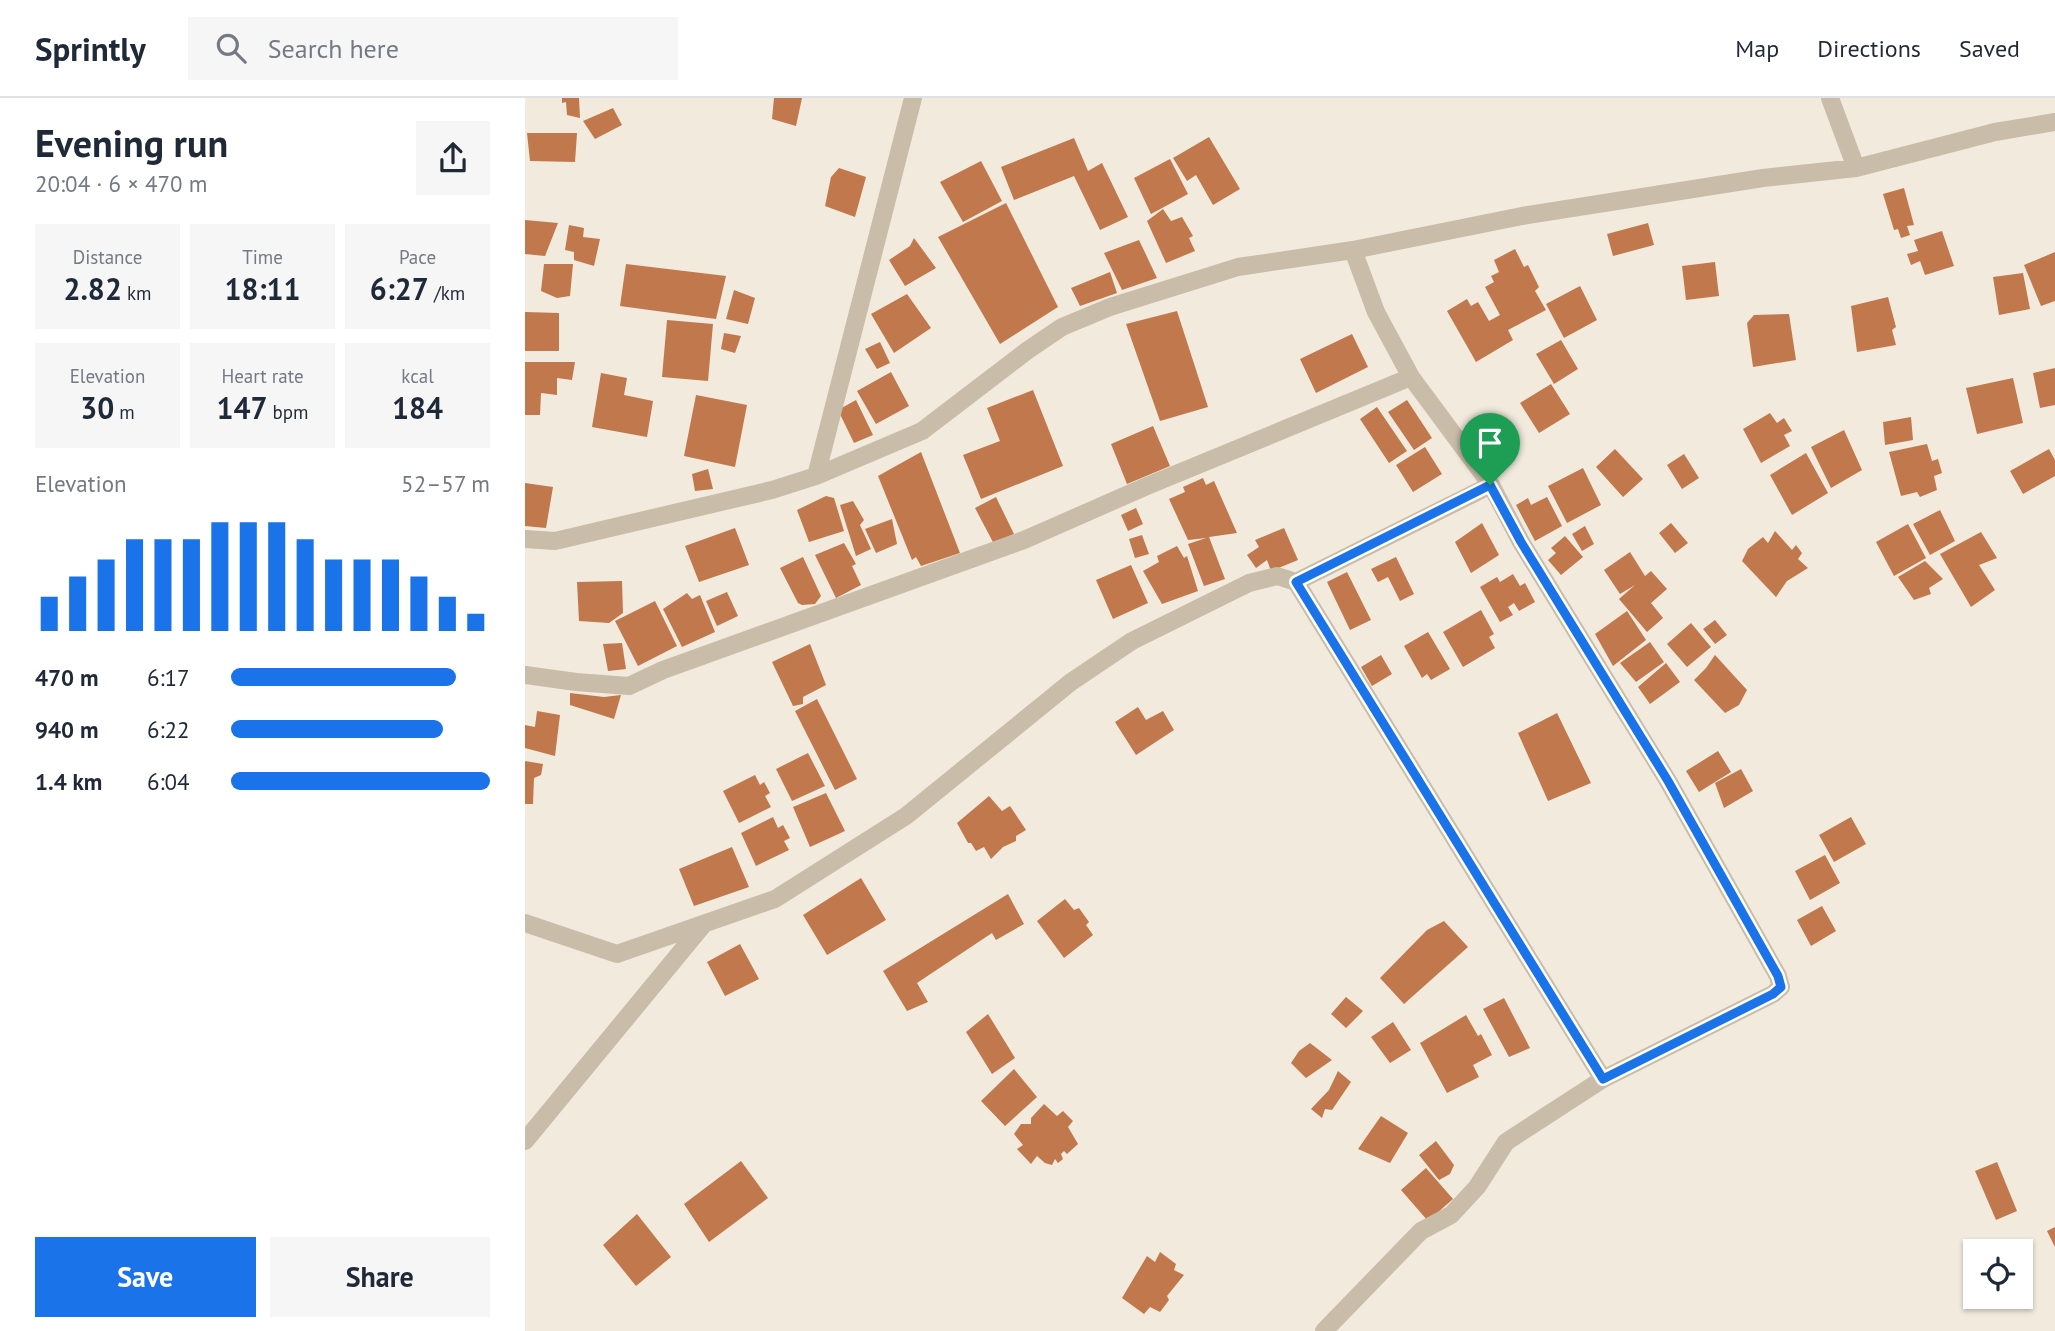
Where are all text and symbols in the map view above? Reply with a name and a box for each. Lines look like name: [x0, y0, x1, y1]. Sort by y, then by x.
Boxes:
search box: [188, 17, 678, 80]
text: Sprintly: [35, 27, 146, 70]
icon: search: [212, 29, 250, 67]
text: Search here: [268, 32, 399, 65]
text: Map: [1735, 33, 1779, 64]
text: Directions: [1817, 33, 1921, 64]
text: Saved: [1959, 33, 2020, 64]
text: Evening run: [35, 118, 228, 167]
button: share: [416, 121, 490, 195]
text: 20:04 · 6 × 470 m: [35, 169, 207, 198]
text: Distance: [73, 245, 142, 269]
text: Time: [242, 245, 283, 269]
text: Pace: [399, 245, 436, 269]
text: 2.82: [63, 269, 122, 308]
text: 18:11: [224, 269, 301, 308]
text: 6:27: [370, 269, 429, 308]
text: km: [122, 281, 152, 305]
text: /km: [429, 281, 465, 305]
text: Elevation: [70, 364, 145, 388]
text: Heart rate: [221, 364, 304, 388]
text: kcal: [401, 364, 434, 388]
text: 30: [80, 388, 114, 427]
text: 147: [216, 388, 267, 427]
text: 184: [392, 388, 443, 427]
text: m: [114, 400, 135, 424]
text: bpm: [267, 400, 309, 424]
pin: [1460, 413, 1520, 485]
icon: arrive: [1471, 424, 1509, 462]
text: Elevation: [35, 469, 127, 498]
text: 52–57 m: [401, 469, 490, 498]
text: 470 m: [35, 663, 98, 692]
text: 6:17: [147, 663, 190, 692]
text: 940 m: [35, 715, 98, 744]
text: 6:22: [147, 715, 190, 744]
text: 1.4 km: [35, 767, 102, 796]
text: 6:04: [147, 767, 190, 796]
button: Save: [35, 1237, 256, 1317]
button: Share: [270, 1237, 490, 1317]
map controls: [1963, 1239, 2033, 1309]
button: locate: [1963, 1239, 2033, 1309]

